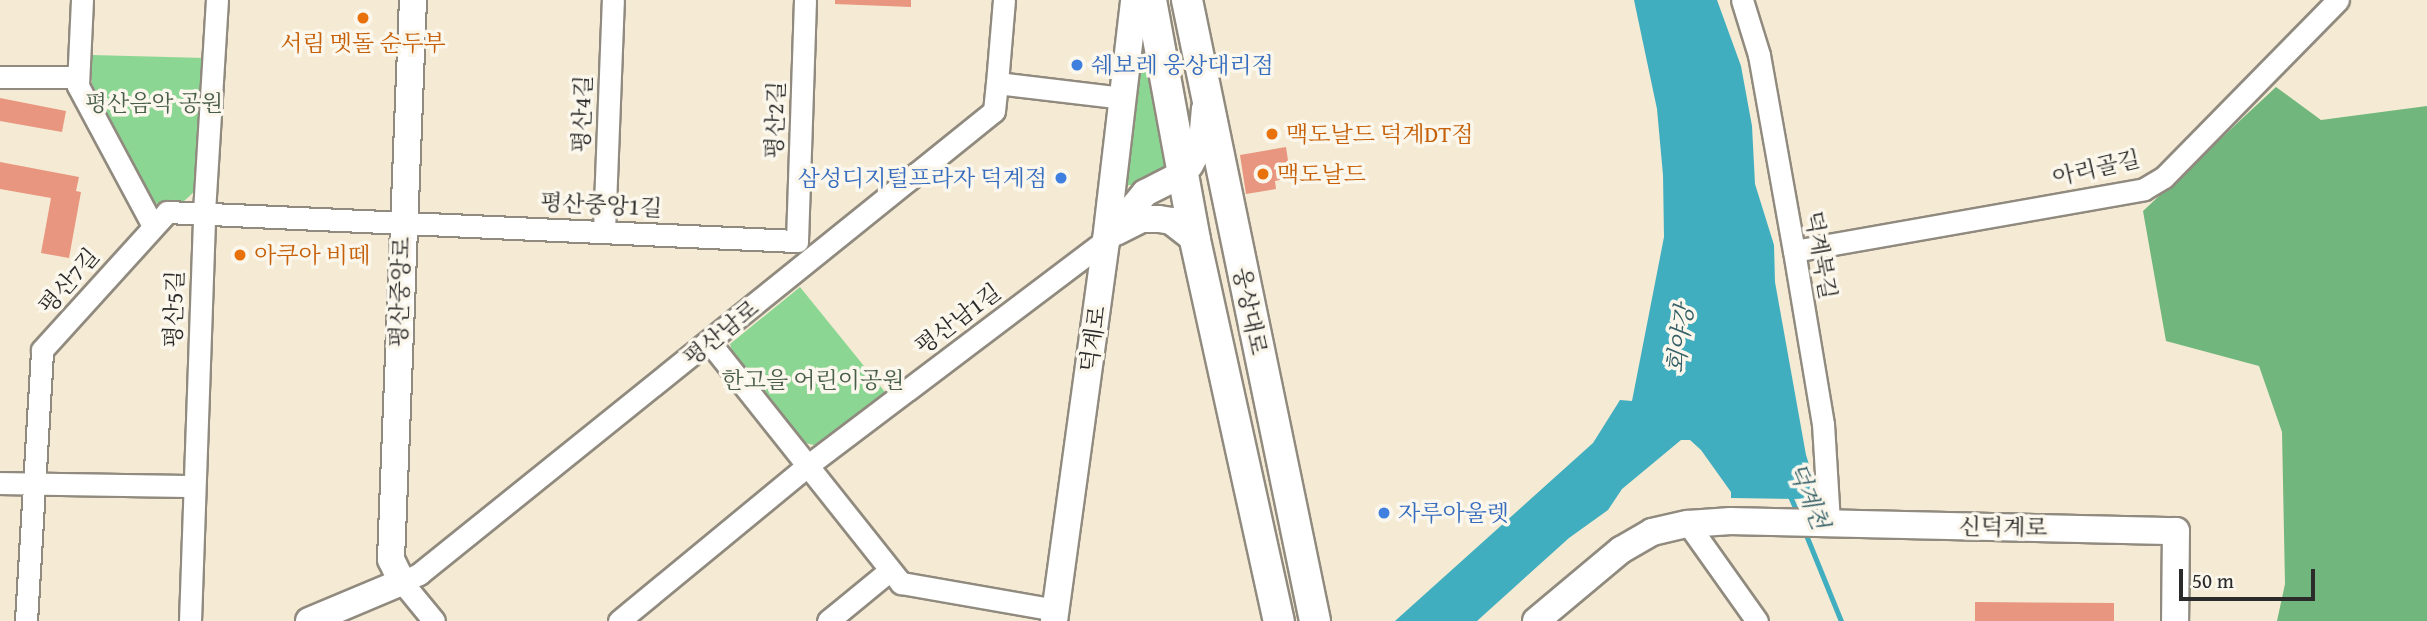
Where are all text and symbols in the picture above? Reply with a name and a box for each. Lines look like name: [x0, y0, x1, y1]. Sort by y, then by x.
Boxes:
marker: 서림 멧돌 순두부: [355, 10, 371, 26]
place label: 서림 멧돌 순두부: [280, 29, 446, 57]
place label: 쉐보레 웅상대리점: [1091, 51, 1274, 79]
marker: 쉐보레 웅상대리점: [1069, 57, 1085, 73]
street label: 평산4길: [567, 75, 597, 153]
street label: 평산2길: [760, 81, 790, 159]
park label: 평산음악 공원: [85, 89, 223, 117]
place label: 맥도날드 덕계DT점: [1286, 120, 1473, 148]
marker: 맥도날드 덕계DT점: [1264, 126, 1280, 142]
street label: 아리골길: [2050, 145, 2142, 191]
place label: 맥도날드: [1277, 160, 1366, 188]
place label: 삼성디지털프라자 덕계점: [798, 164, 1047, 192]
marker: 맥도날드: [1255, 166, 1271, 182]
marker: 삼성디지털프라자 덕계점: [1053, 170, 1069, 186]
street label: 평산중앙1길: [539, 188, 663, 222]
street label: 덕계북길: [1800, 209, 1842, 301]
street label: 평산중앙로: [384, 236, 416, 348]
place label: 아쿠아 비떼: [254, 241, 370, 269]
street label: 평산7길: [33, 243, 105, 319]
marker: 아쿠아 비떼: [232, 247, 248, 263]
street label: 웅상대로: [1227, 265, 1273, 357]
street label: 평산5길: [159, 270, 189, 348]
street label: 평산남1길: [910, 278, 1006, 360]
street label: 평산남로: [678, 294, 764, 372]
water label: 회야강: [1661, 303, 1699, 375]
street label: 덕계로: [1075, 304, 1111, 374]
park label: 한고을 어린이공원: [722, 366, 904, 394]
water label: 덕계천: [1783, 458, 1835, 534]
place label: 자루아울렛: [1398, 499, 1509, 527]
marker: 자루아울렛: [1376, 505, 1392, 521]
street label: 신덕계로: [1958, 512, 2048, 542]
scale bar: [2182, 554, 2318, 598]
text: 50 m: [2192, 565, 2234, 596]

